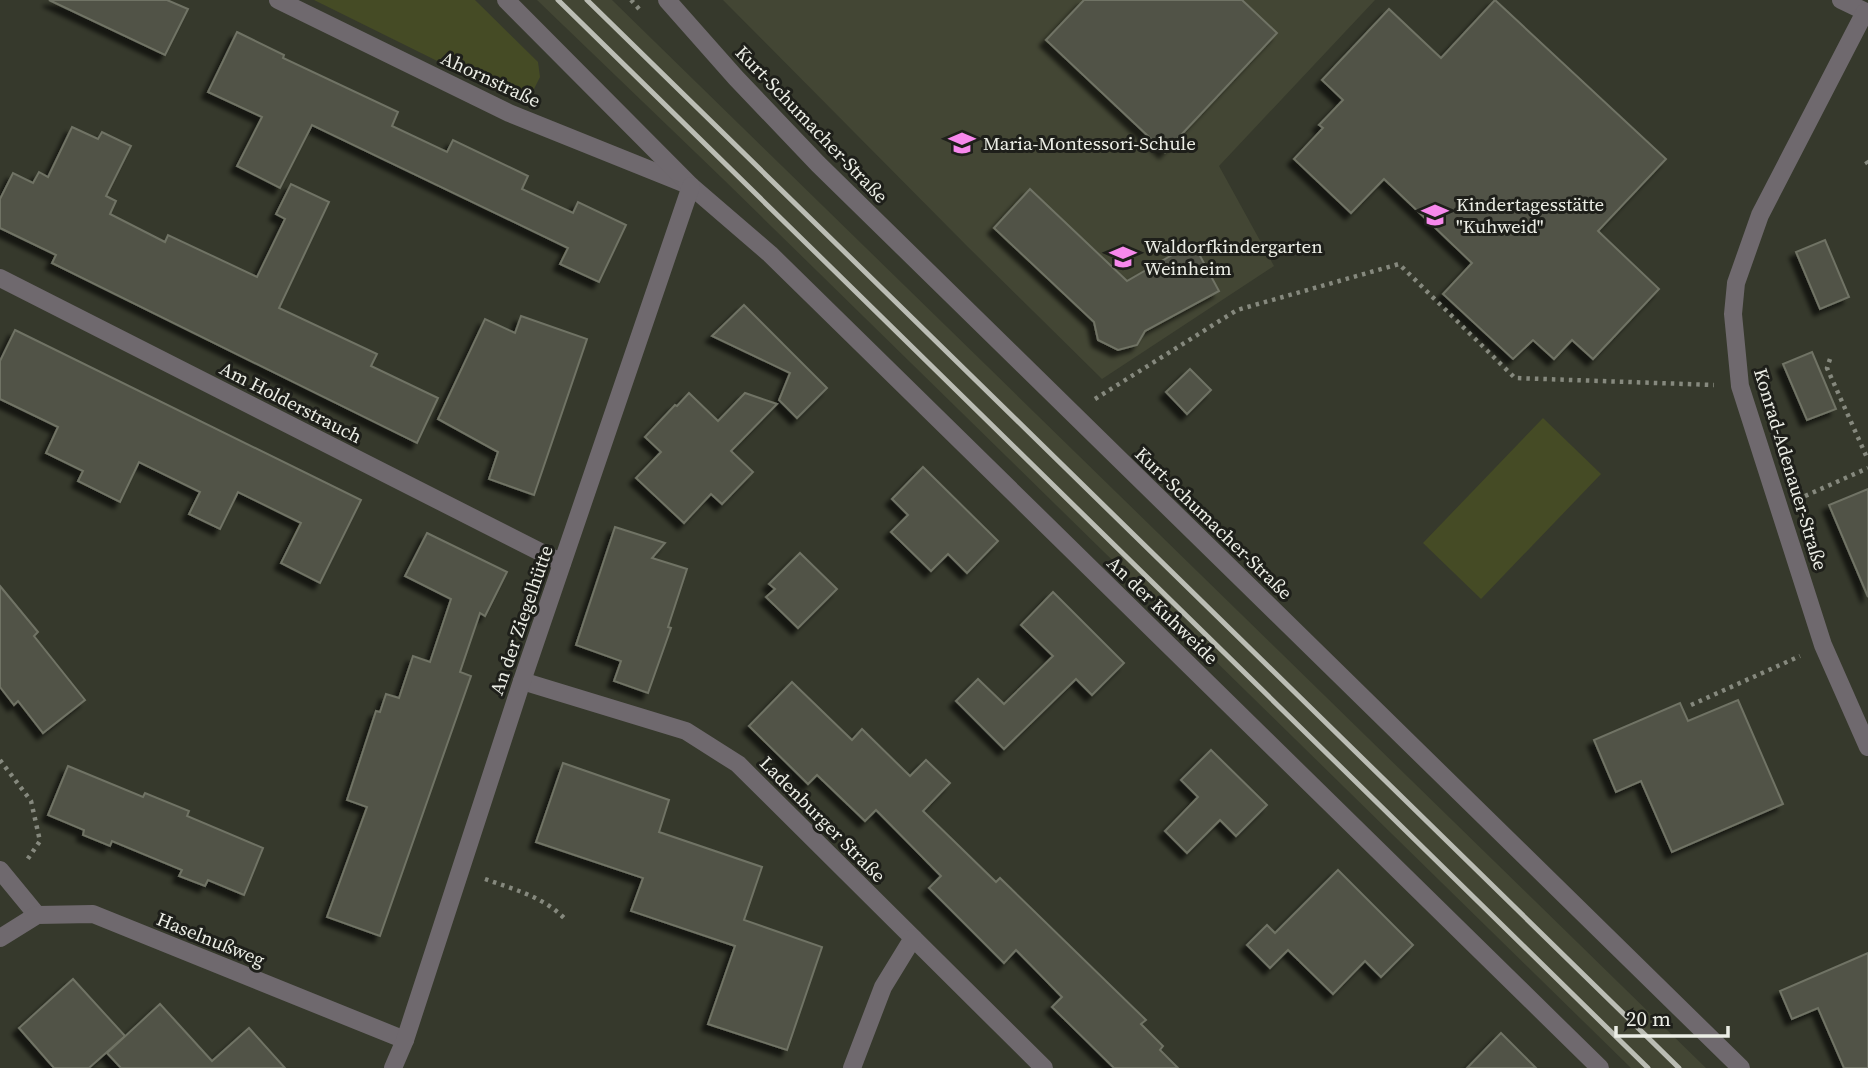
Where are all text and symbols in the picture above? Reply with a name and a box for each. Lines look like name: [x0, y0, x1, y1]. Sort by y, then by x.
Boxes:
street label: Kurt-Schumacher-Straße: [730, 40, 894, 208]
street label: Ahornstraße: [437, 45, 545, 113]
school or university icon: Maria-Montessori-Schule: [947, 128, 977, 158]
place label: Maria-Montessori-Schule: [983, 130, 1196, 156]
place label: Kindertagesstätte "Kuhweid": [1456, 191, 1604, 239]
school or university icon: Kindertagesstätte "Kuhweid": [1420, 200, 1450, 230]
place label: Waldorfkindergarten Weinheim: [1144, 233, 1323, 281]
school or university icon: Waldorfkindergarten Weinheim: [1108, 242, 1138, 272]
street label: Am Holderstrauch: [215, 355, 367, 449]
street label: Konrad-Adenauer-Straße: [1748, 365, 1834, 573]
street label: Kurt-Schumacher-Straße: [1130, 441, 1298, 605]
street label: An der Ziegelhütte: [483, 542, 559, 698]
street label: An der Kuhweide: [1102, 550, 1224, 670]
street label: Ladenburger Straße: [754, 750, 892, 888]
street label: Haselnußweg: [153, 906, 269, 973]
scale bar: [1616, 995, 1728, 1038]
text: 20 m: [1626, 1004, 1671, 1033]

